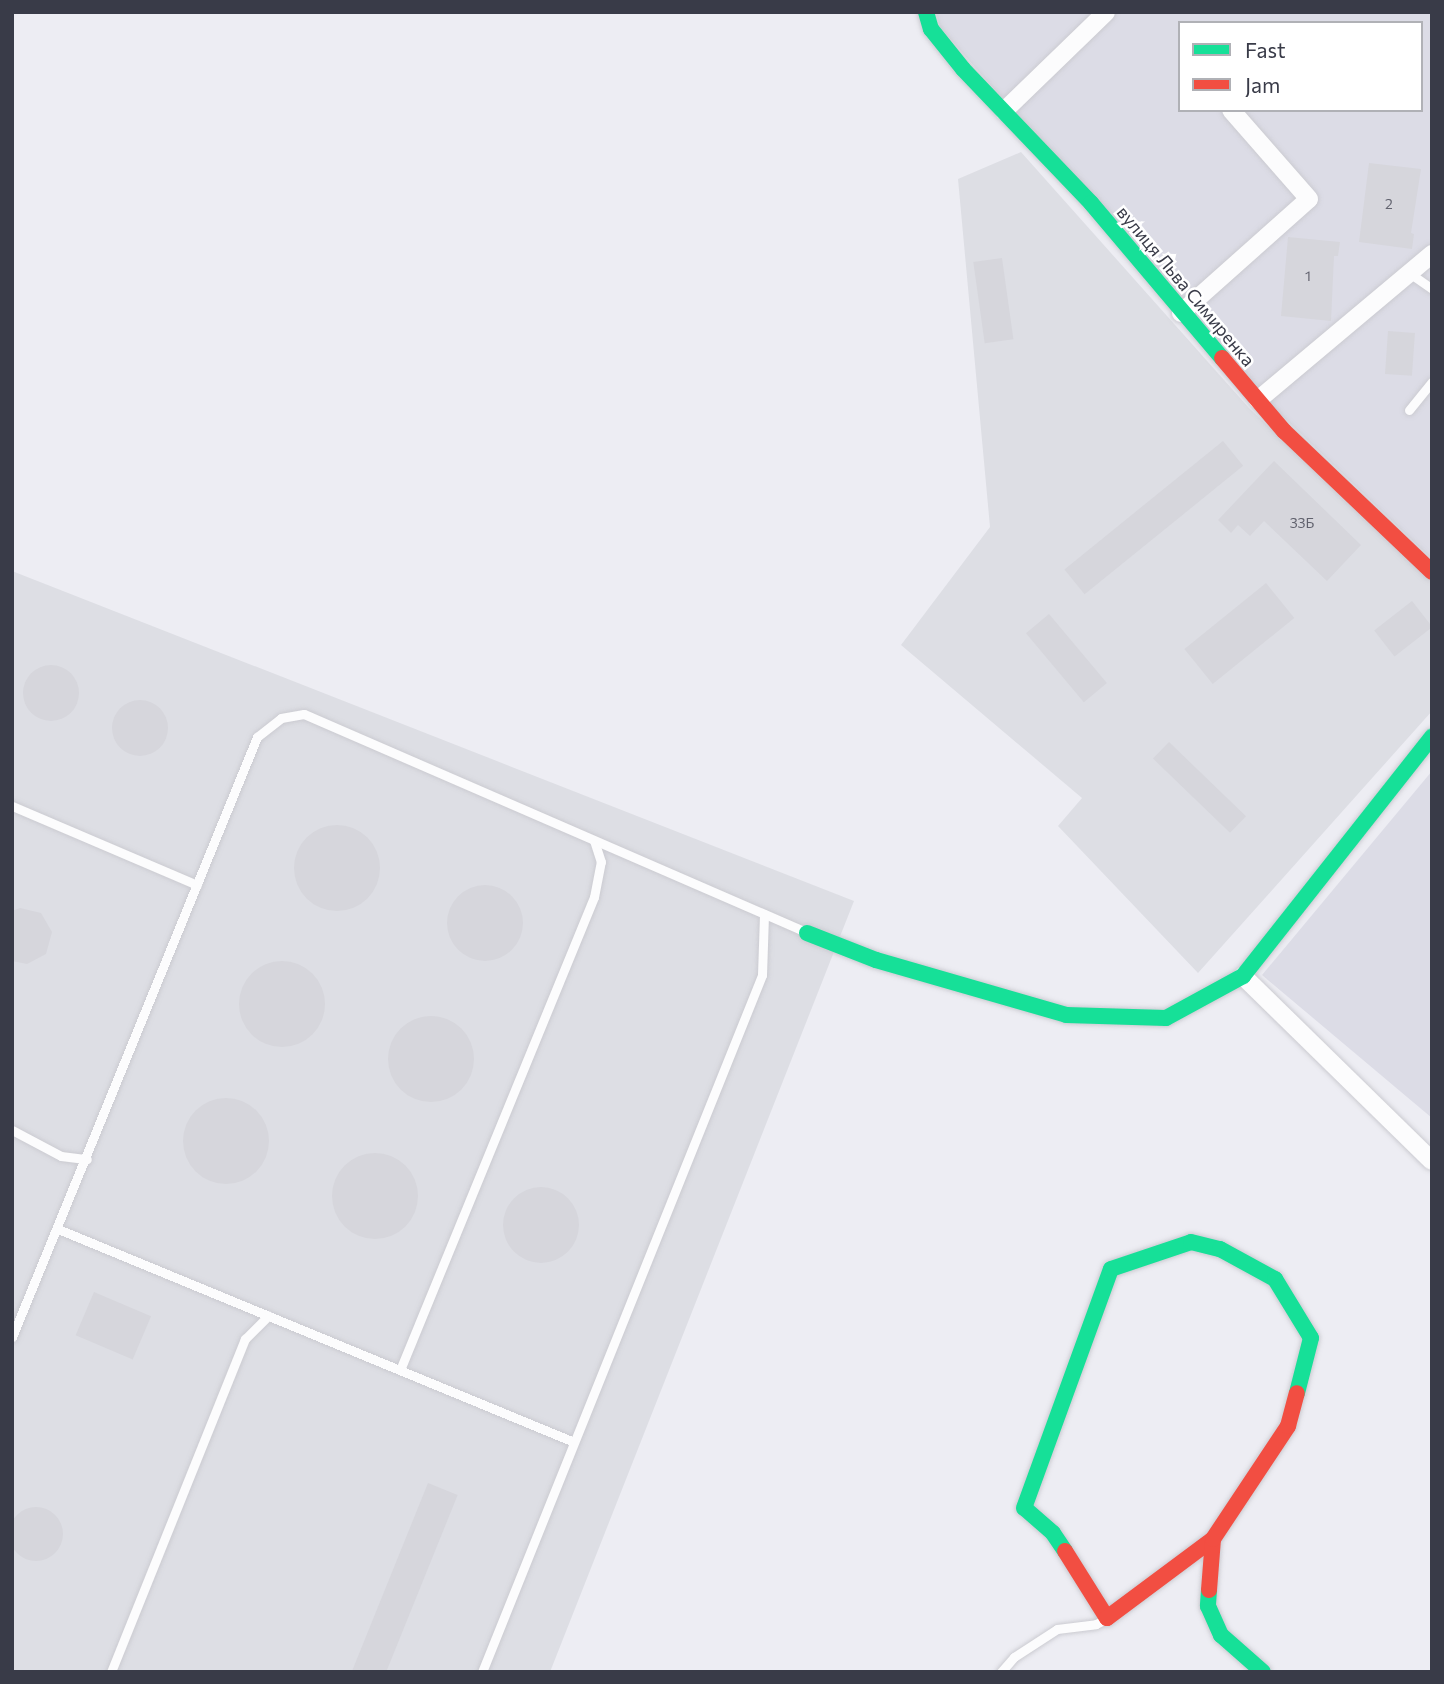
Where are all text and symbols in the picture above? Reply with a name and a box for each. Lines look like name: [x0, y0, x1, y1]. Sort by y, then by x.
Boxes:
legend: [1178, 21, 1423, 112]
text: Fast: [1245, 37, 1286, 62]
text: Jam: [1245, 72, 1280, 97]
house number: 2: [1385, 196, 1393, 212]
street label: вулиця Льва Симиренка: [1113, 202, 1259, 370]
house number: 1: [1305, 268, 1311, 284]
house number: 33Б: [1290, 515, 1314, 531]

